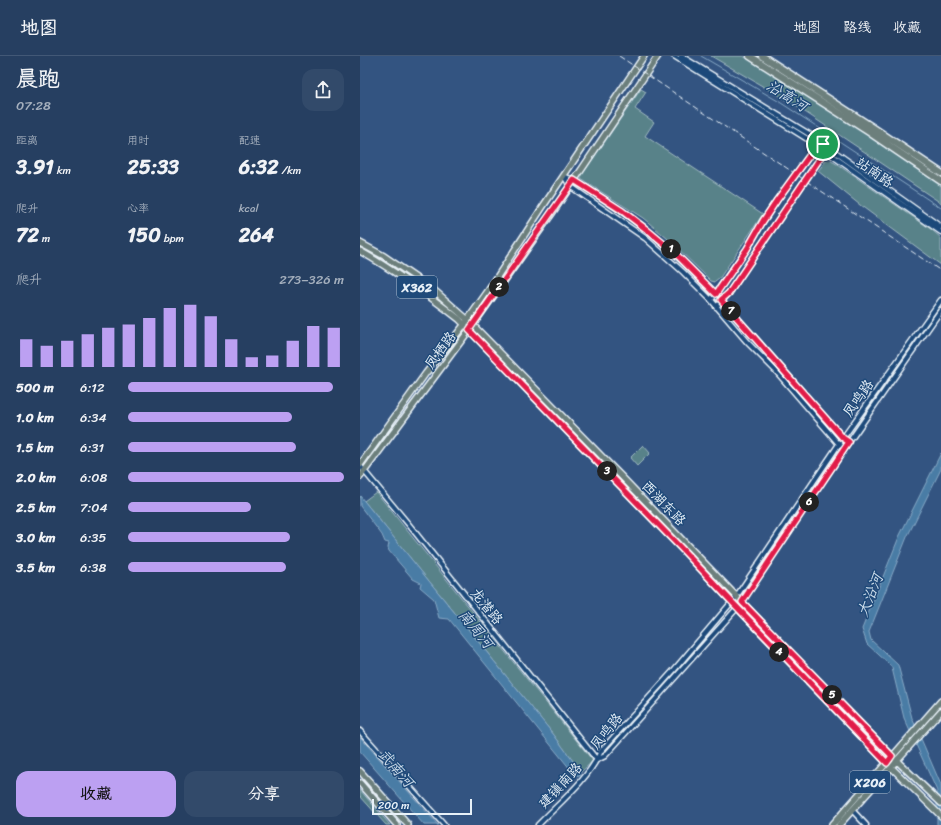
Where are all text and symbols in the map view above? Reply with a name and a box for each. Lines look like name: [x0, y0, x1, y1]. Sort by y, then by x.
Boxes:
text: 地图: [20, 11, 58, 44]
text: 地图: [793, 15, 821, 40]
text: 路线: [843, 15, 871, 40]
text: 收藏: [893, 15, 921, 40]
text: 晨跑: [16, 59, 60, 98]
button: share: [302, 69, 344, 111]
water label: 沿高河: [761, 73, 816, 121]
text: 07:28: [16, 94, 51, 117]
pin: [806, 127, 840, 161]
text: 距离: [16, 131, 38, 150]
text: 用时: [127, 131, 149, 150]
text: 配速: [239, 131, 261, 150]
icon: arrive: [812, 133, 834, 155]
text: 3.91: [16, 150, 54, 185]
text: 25:33: [127, 150, 179, 185]
text: 6:32: [239, 150, 279, 185]
street label: 站南路: [850, 150, 899, 195]
text: km: [54, 161, 71, 180]
text: /km: [279, 161, 301, 180]
text: 爬升: [16, 199, 38, 218]
text: 心率: [127, 199, 149, 218]
text: kcal: [239, 199, 259, 218]
text: 72: [16, 218, 39, 253]
text: 150: [127, 218, 161, 253]
text: 264: [239, 218, 274, 253]
text: m: [39, 229, 50, 248]
text: bpm: [161, 229, 184, 248]
pin: 1: [661, 239, 681, 259]
text: 1: [669, 239, 673, 258]
text: 爬升: [16, 268, 42, 291]
text: 273–326 m: [279, 268, 344, 291]
road number: X362: [397, 276, 437, 298]
pin: 2: [489, 277, 509, 297]
text: 2: [496, 277, 502, 296]
pin: 7: [721, 301, 741, 321]
text: 7: [728, 301, 734, 320]
street label: 凤栖路: [418, 326, 463, 375]
street label: 凤鸣路: [836, 374, 881, 423]
text: 500 m: [16, 376, 54, 399]
text: 6:12: [80, 376, 104, 399]
text: 1.0 km: [16, 406, 54, 429]
text: 6:34: [80, 406, 107, 429]
text: 1.5 km: [16, 436, 54, 459]
text: 6:31: [80, 436, 104, 459]
pin: 3: [597, 461, 617, 481]
text: 3: [604, 461, 610, 480]
text: 2.0 km: [16, 466, 56, 489]
text: 6:08: [80, 466, 107, 489]
street label: 西湖东路: [635, 475, 692, 532]
pin: 6: [799, 492, 819, 512]
text: 6: [806, 492, 812, 511]
text: 2.5 km: [16, 496, 56, 519]
text: 7:04: [80, 496, 108, 519]
text: 3.0 km: [16, 526, 56, 549]
text: 6:35: [80, 526, 106, 549]
text: 3.5 km: [16, 556, 55, 579]
text: 6:38: [80, 556, 106, 579]
water label: 大沿河: [850, 566, 892, 621]
street label: 龙潜路: [464, 582, 510, 631]
water label: 南周河: [452, 603, 502, 657]
pin: 4: [769, 642, 789, 662]
text: 4: [776, 642, 782, 661]
pin: 5: [822, 685, 842, 705]
text: 5: [829, 685, 835, 704]
street label: 凤鸣路: [583, 707, 629, 756]
water label: 武南河: [371, 742, 423, 796]
street label: 建镇南路: [532, 756, 589, 814]
button: 收藏: [16, 771, 176, 817]
button: 分享: [184, 771, 344, 817]
road number: X206: [850, 771, 890, 793]
text: 200 m: [378, 796, 410, 815]
scale bar: [372, 797, 472, 816]

